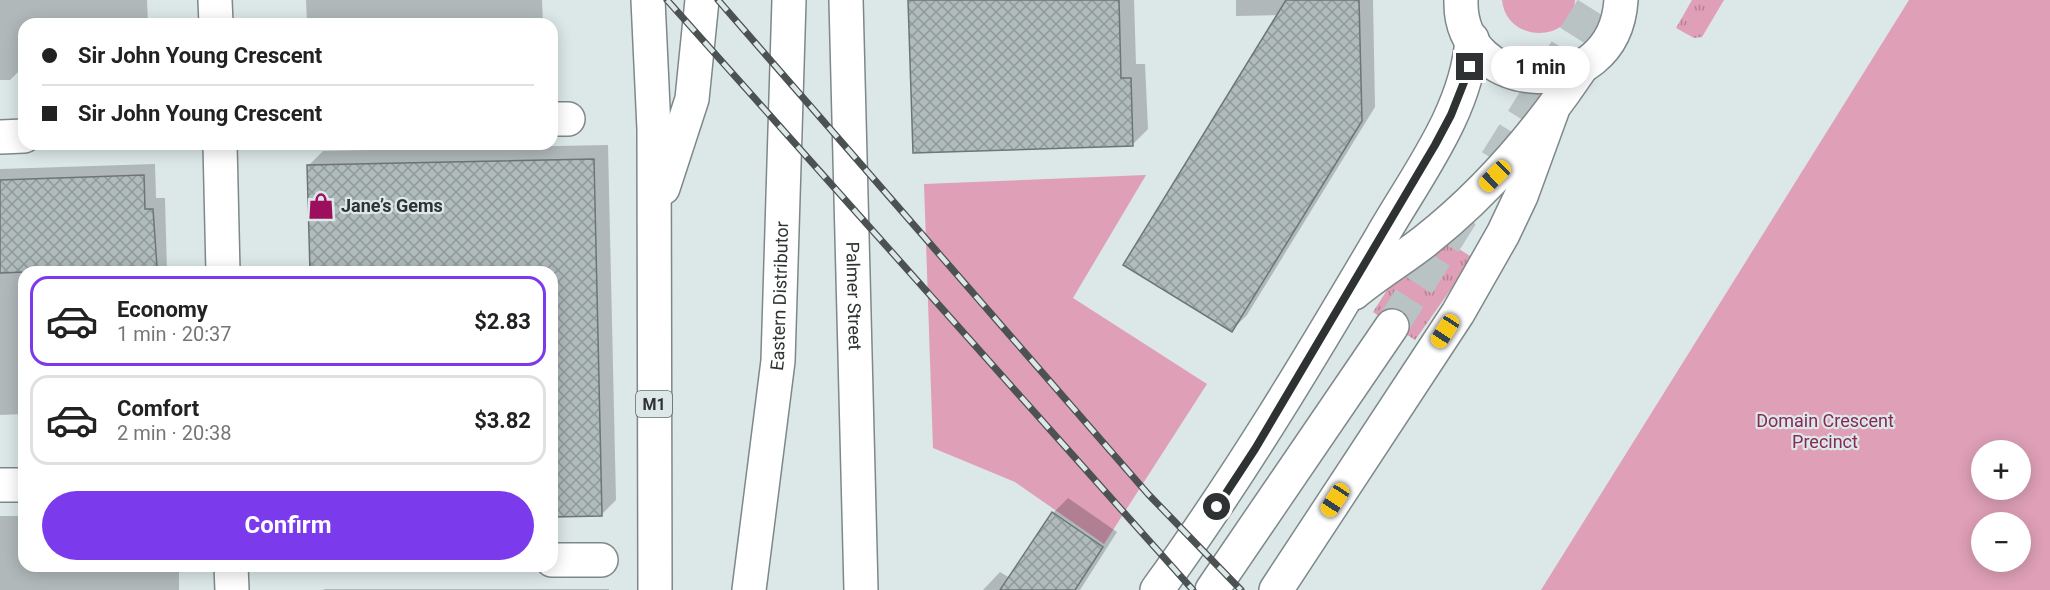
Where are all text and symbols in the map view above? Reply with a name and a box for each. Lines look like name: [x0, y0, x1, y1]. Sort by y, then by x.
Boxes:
text: Sir John Young Crescent: [78, 43, 322, 68]
callout: 1 min: [1491, 46, 1590, 88]
route end: [1456, 53, 1483, 80]
text: 1 min: [1515, 55, 1566, 79]
text: Sir John Young Crescent: [78, 101, 322, 126]
car: [1476, 157, 1514, 195]
shop icon: Jane’s Gems: [306, 191, 336, 221]
place label: Jane’s Gems: [341, 195, 443, 216]
street label: Eastern Distributor: [766, 221, 792, 372]
street label: Palmer Street: [842, 241, 866, 351]
icon: car: [45, 294, 99, 348]
text: Economy: [117, 297, 208, 322]
text: $2.83: [474, 309, 531, 334]
car: [1428, 311, 1462, 351]
text: 1 min · 20:37: [117, 322, 232, 346]
road number: M1: [636, 391, 672, 417]
icon: car: [45, 393, 99, 447]
text: Comfort: [117, 396, 199, 421]
text: $3.82: [474, 408, 531, 433]
park label: Domain Crescent Precinct: [1756, 410, 1894, 452]
text: 2 min · 20:38: [117, 421, 232, 445]
map controls: [1971, 440, 2031, 572]
button: +: [1971, 440, 2031, 500]
car: [1318, 480, 1352, 520]
button: Confirm: [42, 491, 534, 560]
route start: [1203, 493, 1230, 520]
button: −: [1971, 512, 2031, 572]

